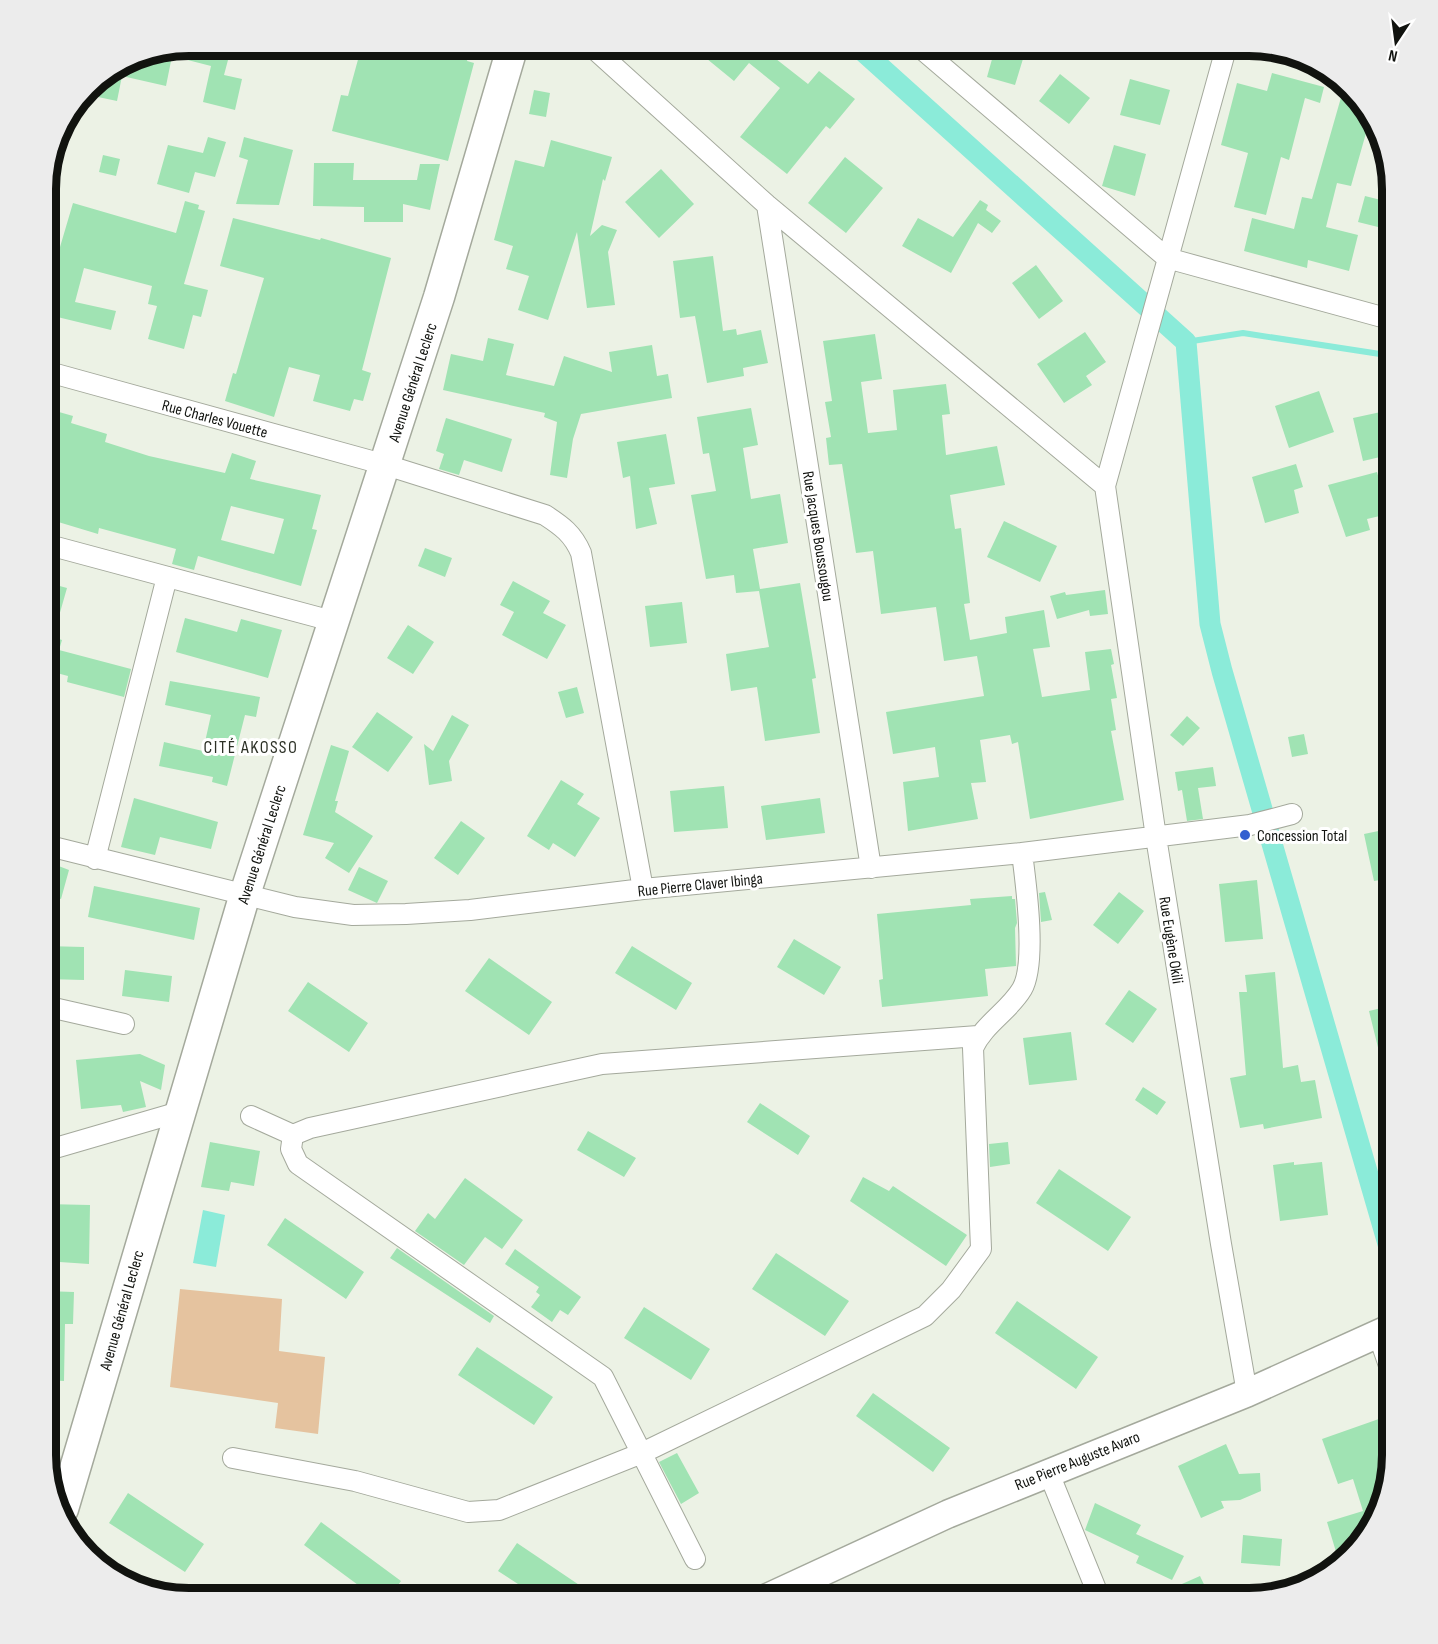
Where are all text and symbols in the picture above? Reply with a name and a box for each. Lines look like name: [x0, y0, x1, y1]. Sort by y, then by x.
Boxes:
north arrow: [1366, 12, 1426, 72]
text: N: [1387, 45, 1399, 65]
street label: Avenue Général Leclerc: [385, 320, 442, 445]
street label: Rue Charles Vouette: [160, 396, 270, 443]
street label: Rue Jacques Boussougou: [798, 470, 837, 603]
district label: CITÉ AKOSSO: [204, 737, 298, 758]
street label: Avenue Général Leclerc: [234, 782, 291, 907]
place label: Concession Total: [1257, 827, 1347, 846]
marker: Concession Total: [1238, 828, 1252, 842]
street label: Rue Pierre Claver Ibinga: [637, 869, 764, 902]
street label: Rue Eugène Okili: [1154, 895, 1187, 985]
street label: Avenue Général Leclerc: [96, 1248, 149, 1374]
street label: Rue Pierre Auguste Avaro: [1012, 1428, 1143, 1495]

